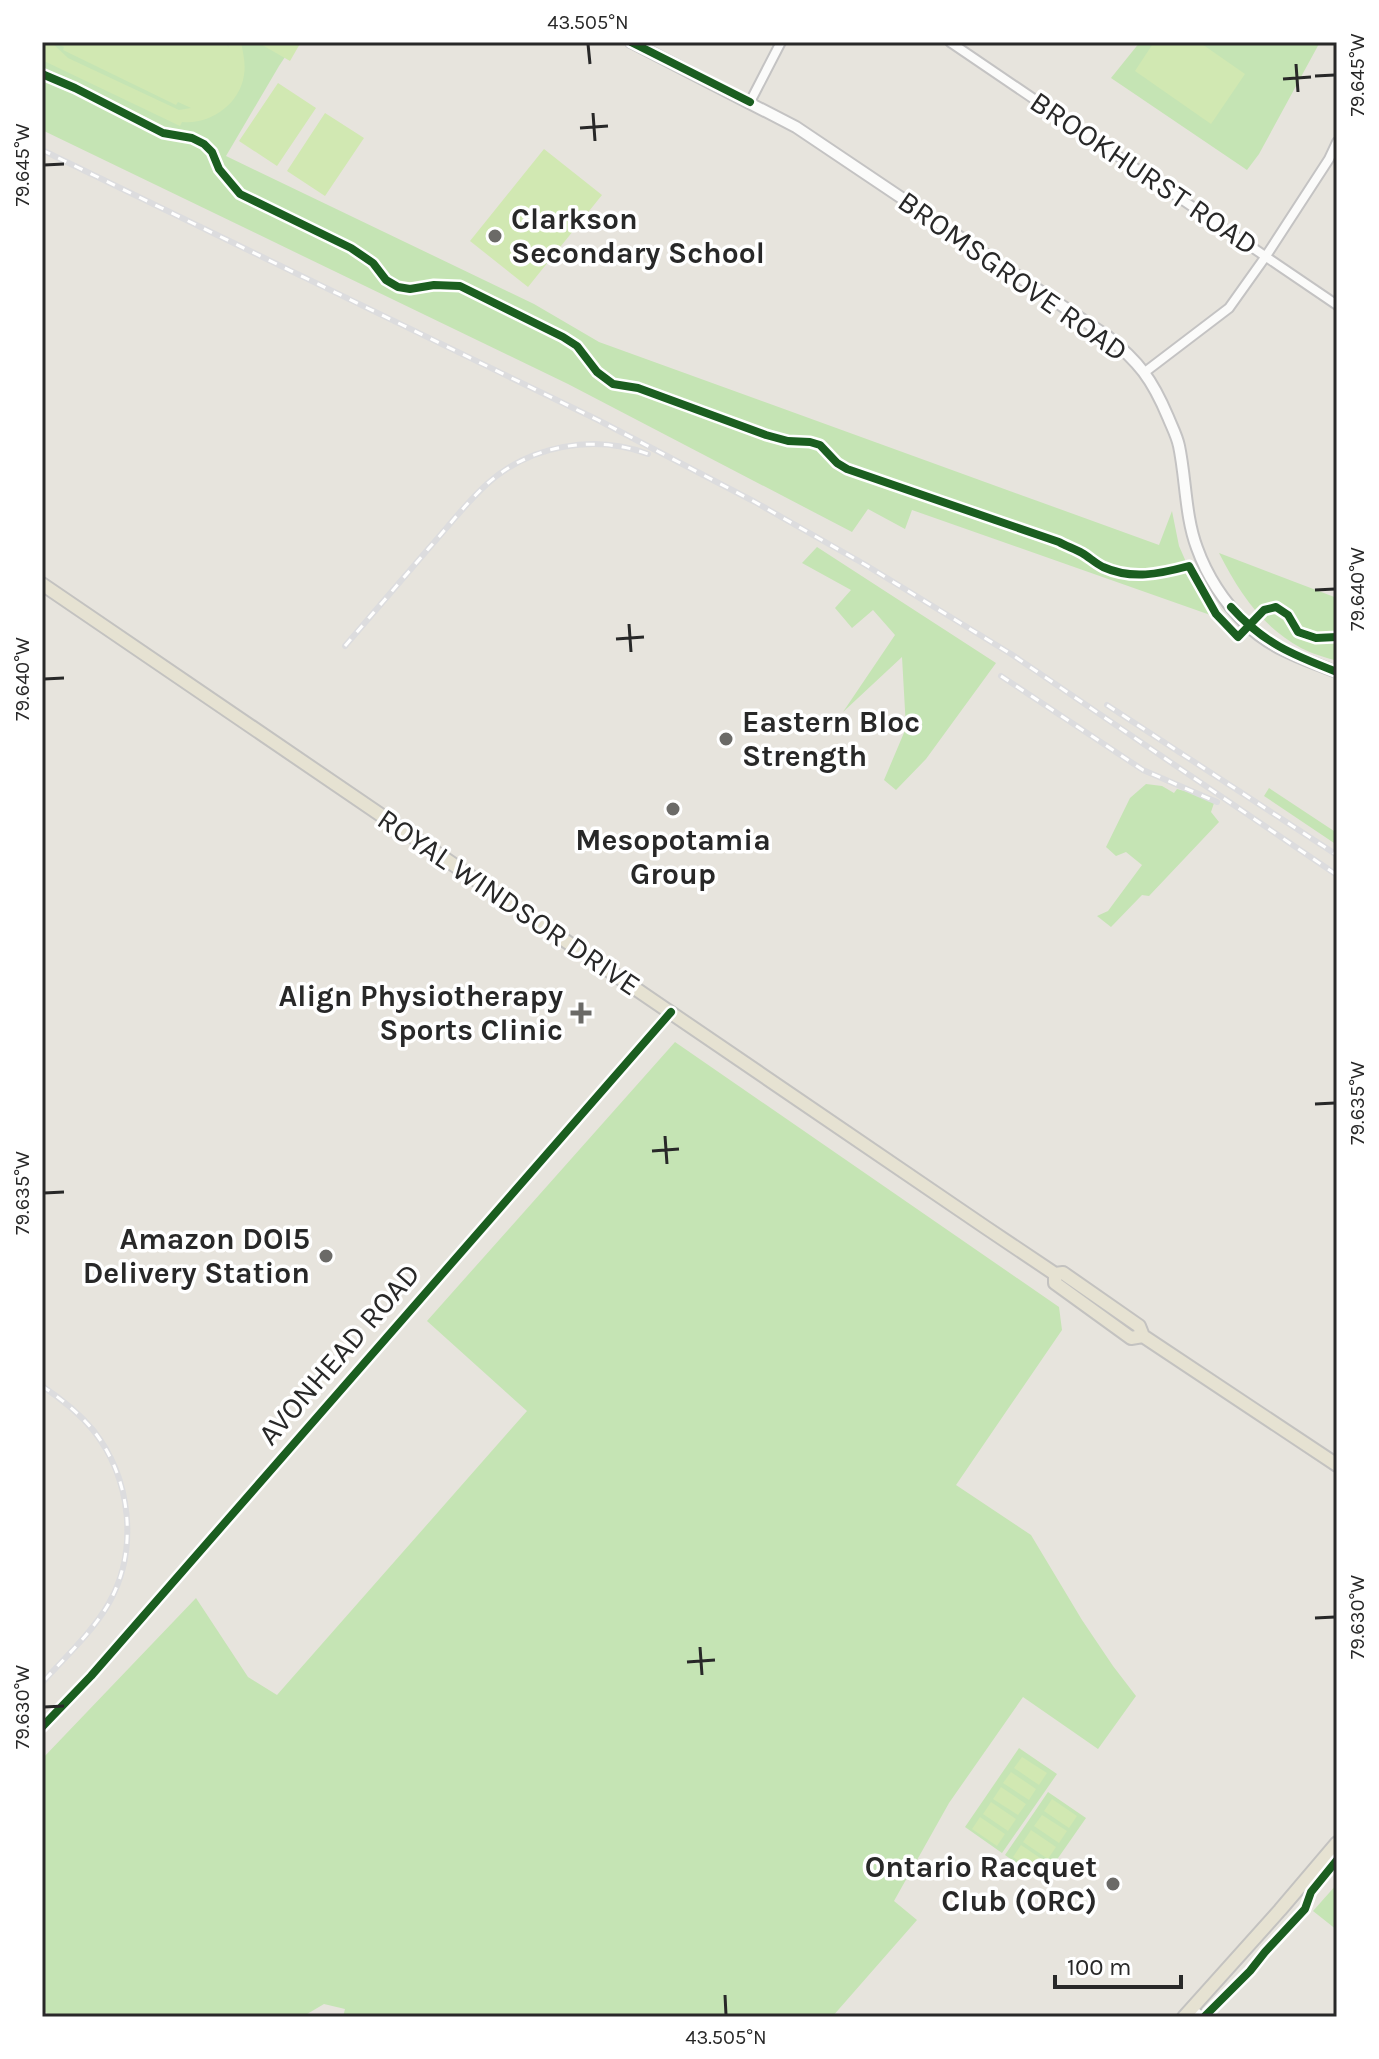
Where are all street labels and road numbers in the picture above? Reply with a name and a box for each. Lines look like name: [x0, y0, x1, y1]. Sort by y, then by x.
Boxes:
street label: BROOKHURST ROAD: [1023, 83, 1265, 263]
street label: BROMSGROVE ROAD: [891, 183, 1135, 369]
street label: ROYAL WINDSOR DRIVE: [371, 801, 647, 1003]
street label: AVONHEAD ROAD: [250, 1256, 428, 1452]

